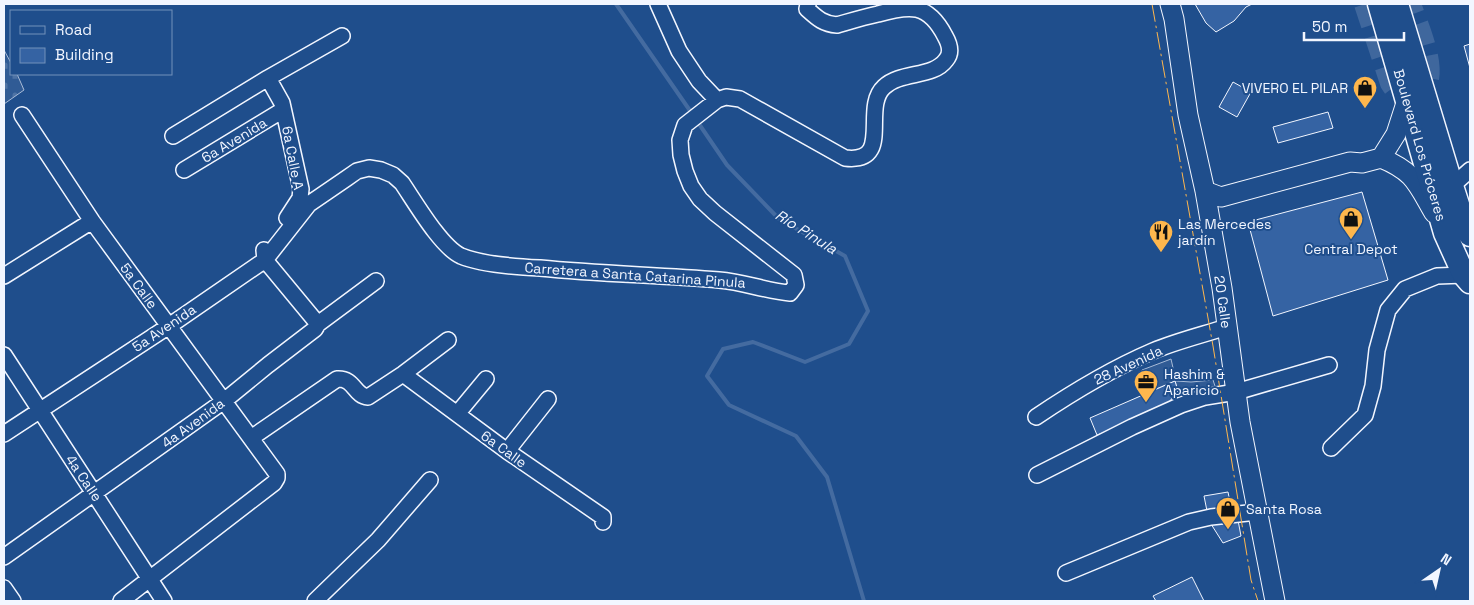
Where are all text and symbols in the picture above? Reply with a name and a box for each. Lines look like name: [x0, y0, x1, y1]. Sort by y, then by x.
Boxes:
legend: [10, 10, 172, 75]
scale bar: [1304, 10, 1404, 42]
text: 50 m: [1312, 17, 1347, 36]
text: Road: [55, 20, 92, 39]
text: Building: [55, 45, 114, 64]
street label: Boulevard Los Próceres: [1390, 67, 1450, 223]
shop icon: VIVERO EL PILAR: [1352, 75, 1378, 109]
place label: VIVERO EL PILAR: [1242, 79, 1348, 97]
street label: 6a Avenida: [198, 113, 270, 167]
street label: 6a Calle A: [278, 125, 308, 192]
water label: Río Pinula: [772, 205, 841, 258]
shop icon: Central Depot: [1338, 206, 1364, 240]
place label: Las Mercedes jardín: [1177, 215, 1271, 249]
restaurant icon: Las Mercedes jardín: [1148, 219, 1174, 253]
place label: Central Depot: [1304, 240, 1398, 258]
street label: Carretera a Santa Catarina Pinula: [524, 258, 746, 292]
street label: 5a Calle: [116, 260, 162, 312]
street label: 20 Calle: [1210, 274, 1236, 330]
street label: 5a Avenida: [129, 300, 199, 356]
street label: 28 Avenida: [1091, 341, 1165, 389]
place label: Hashim & Aparicio: [1164, 365, 1225, 399]
office icon: Hashim & Aparicio: [1133, 369, 1159, 403]
street label: 4a Avenida: [158, 394, 228, 452]
street label: 6a Calle: [478, 426, 530, 472]
street label: 4a Calle: [62, 451, 106, 505]
shop icon: Santa Rosa: [1215, 496, 1241, 530]
place label: Santa Rosa: [1246, 500, 1322, 518]
north arrow: [1414, 545, 1464, 595]
text: N: [1437, 549, 1455, 569]

